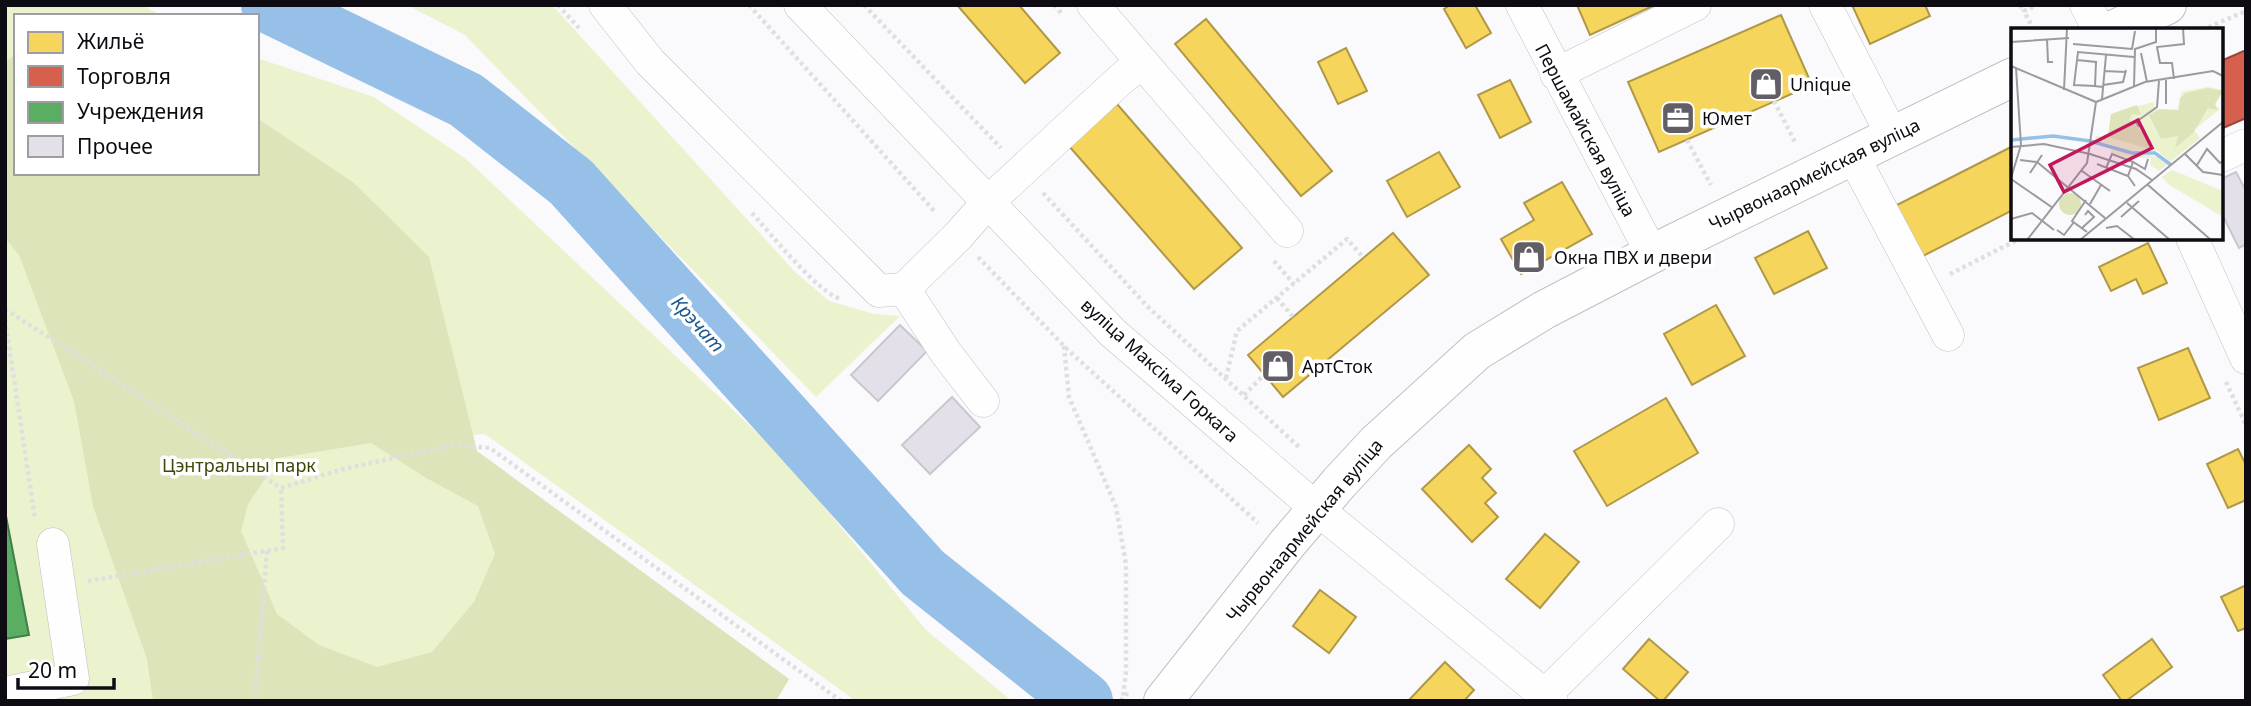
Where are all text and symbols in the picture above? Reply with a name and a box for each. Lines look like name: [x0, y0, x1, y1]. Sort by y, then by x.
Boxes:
legend: [14, 14, 259, 175]
text: Жильё: [77, 27, 144, 55]
inset map: [2011, 28, 2223, 240]
street label: Першамайская вуліца: [1530, 39, 1642, 221]
text: Торговля: [77, 62, 171, 90]
shop icon: Unique: [1747, 65, 1785, 103]
place label: Unique: [1790, 72, 1851, 96]
text: Учреждения: [77, 97, 204, 125]
office icon: Юмет: [1659, 99, 1697, 137]
place label: Юмет: [1702, 106, 1753, 130]
street label: Чырвонаармейская вуліца: [1704, 112, 1924, 236]
text: Прочее: [77, 132, 153, 160]
shop icon: Окна ПВХ и двери: [1510, 238, 1548, 276]
place label: Окна ПВХ и двери: [1554, 245, 1712, 269]
water label: Крэчат: [666, 290, 730, 358]
street label: вуліца Максіма Горкага: [1076, 293, 1244, 447]
shop icon: АртСток: [1259, 347, 1297, 385]
place label: АртСток: [1302, 354, 1373, 378]
street label: Чырвонаармейская вуліца: [1220, 433, 1388, 627]
park label: Цэнтральны парк: [162, 453, 316, 477]
scale bar: [18, 646, 114, 690]
text: 20 m: [28, 656, 77, 684]

